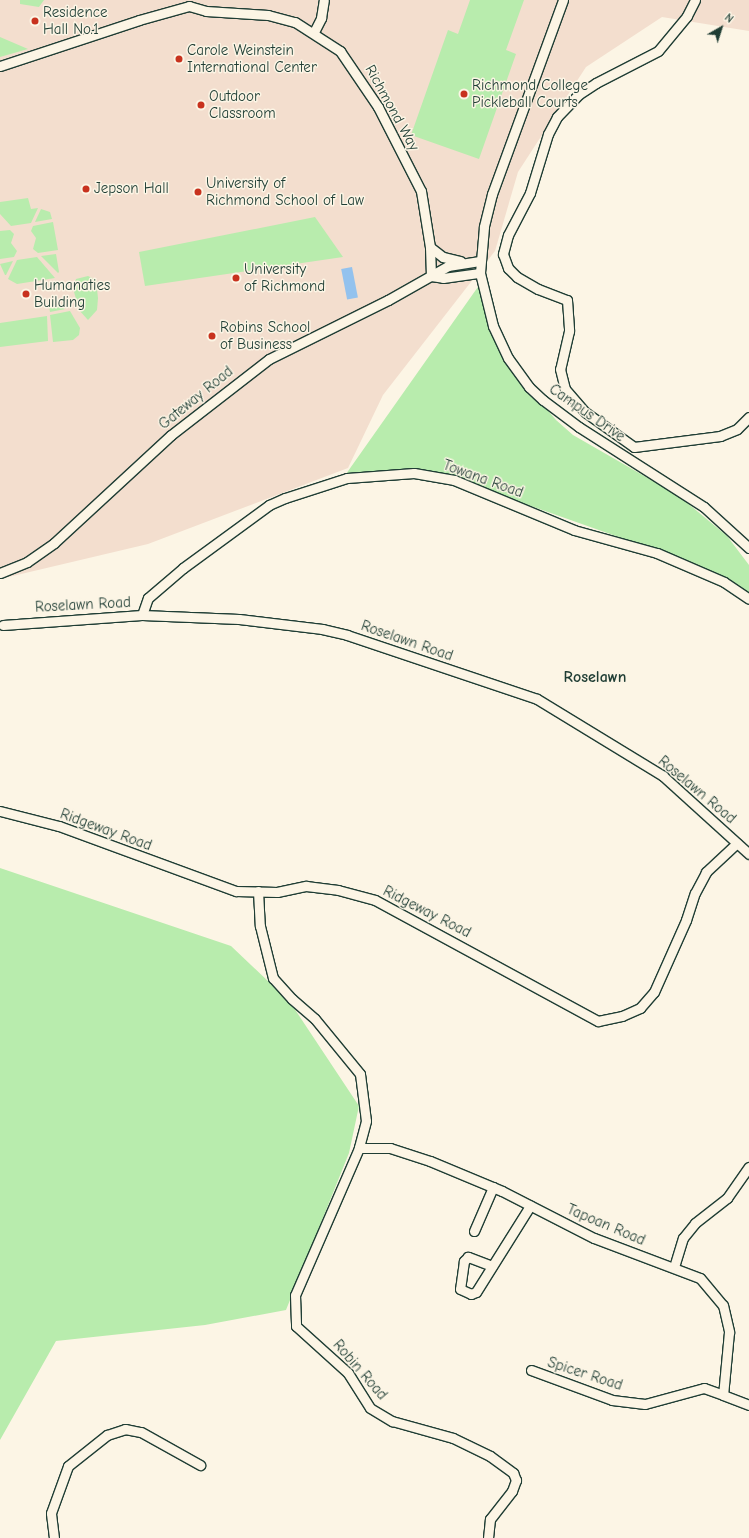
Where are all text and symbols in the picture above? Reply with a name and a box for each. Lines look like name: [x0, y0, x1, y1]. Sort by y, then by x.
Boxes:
place label: Residence Hall No.1: [43, 3, 107, 38]
north arrow: [701, 8, 741, 48]
text: N: [722, 11, 736, 26]
marker: Residence Hall No.1: [30, 16, 40, 26]
place label: Carole Weinstein International Center: [187, 41, 317, 76]
marker: Carole Weinstein International Center: [174, 54, 184, 64]
street label: Richmond Way: [361, 62, 423, 154]
place label: Richmond College Pickleball Courts: [472, 76, 588, 111]
place label: Outdoor Classroom: [209, 87, 276, 122]
marker: Richmond College Pickleball Courts: [459, 89, 469, 99]
marker: Outdoor Classroom: [196, 100, 206, 110]
place label: University of Richmond School of Law: [206, 174, 364, 209]
place label: Jepson Hall: [94, 180, 169, 198]
marker: Jepson Hall: [81, 184, 91, 194]
marker: University of Richmond School of Law: [193, 187, 203, 197]
place label: University of Richmond: [244, 260, 325, 295]
marker: University of Richmond: [231, 273, 241, 283]
place label: Humanaties Building: [34, 276, 110, 311]
marker: Humanaties Building: [21, 289, 31, 299]
place label: Robins School of Business: [220, 318, 310, 353]
marker: Robins School of Business: [207, 331, 217, 341]
street label: Gateway Road: [155, 363, 237, 433]
street label: Campus Drive: [546, 380, 628, 446]
street label: Towana Road: [440, 456, 526, 502]
street label: Roselawn Road: [35, 594, 131, 616]
street label: Roselawn Road: [359, 617, 455, 665]
district label: Roselawn: [564, 667, 626, 687]
street label: Roselawn Road: [654, 752, 740, 828]
street label: Ridgeway Road: [58, 805, 154, 855]
street label: Ridgeway Road: [380, 882, 474, 942]
street label: Tapoan Road: [564, 1200, 648, 1250]
street label: Robin Road: [329, 1336, 391, 1404]
street label: Spicer Road: [545, 1353, 625, 1395]

